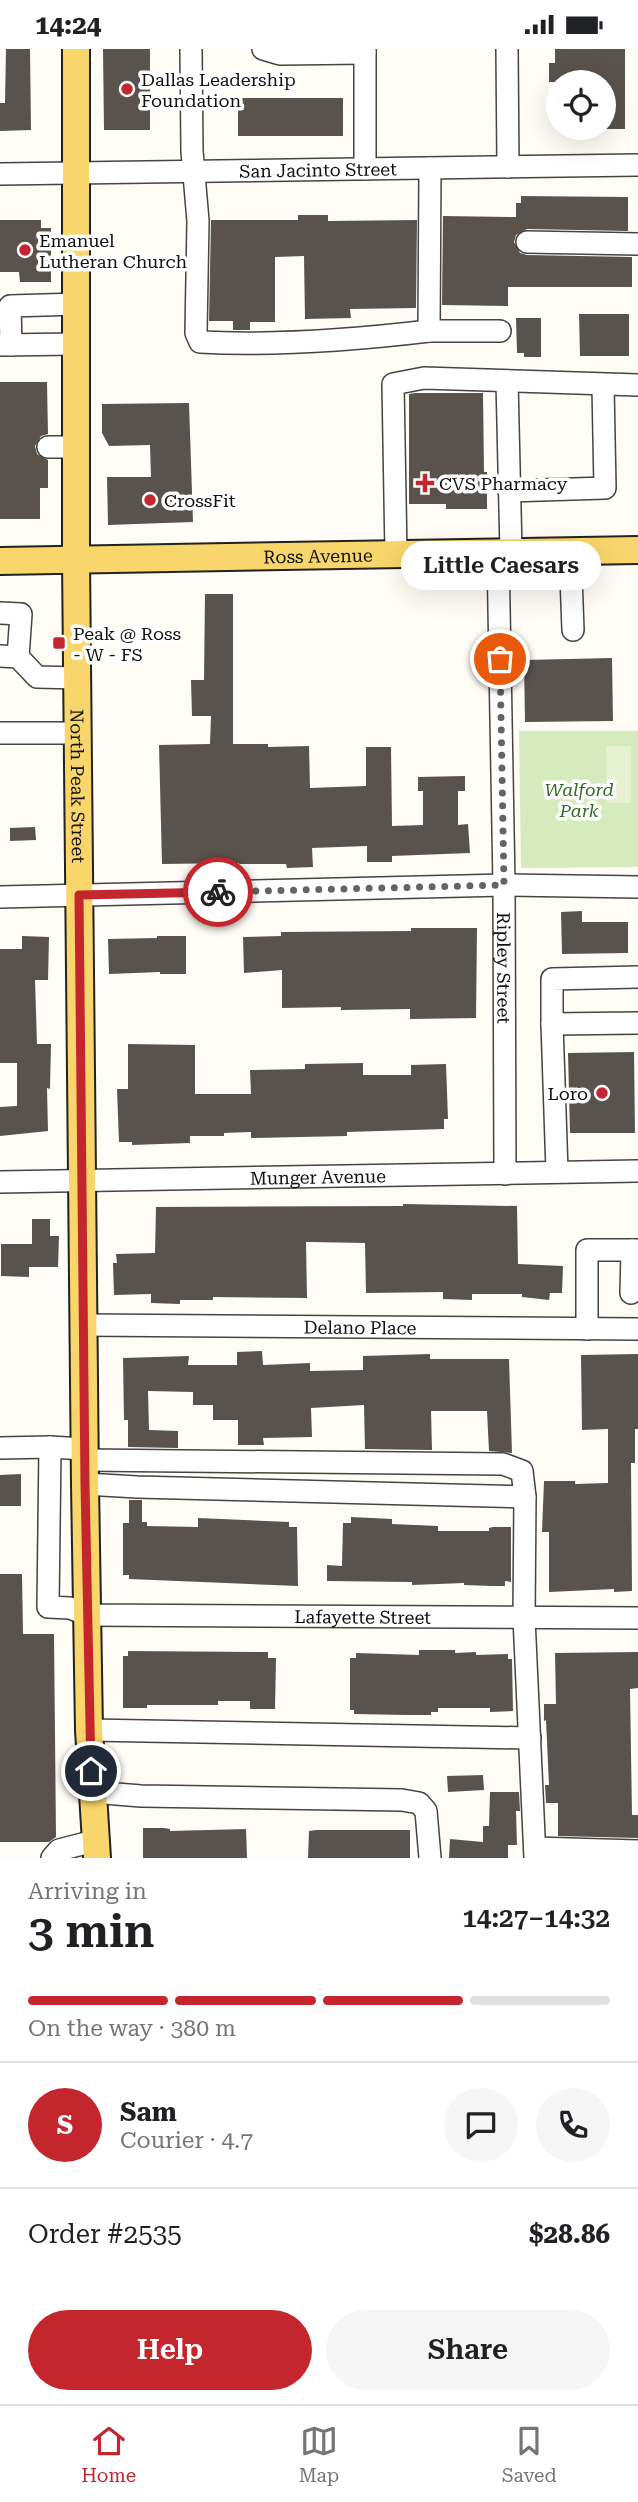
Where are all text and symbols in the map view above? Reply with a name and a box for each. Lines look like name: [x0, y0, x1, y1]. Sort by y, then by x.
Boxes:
text: 14:24: [35, 10, 101, 40]
place label: Dallas Leadership Foundation: [141, 69, 296, 111]
map controls: [546, 70, 616, 140]
button: locate: [546, 70, 616, 140]
marker: Dallas Leadership Foundation: [119, 81, 135, 97]
street label: San Jacinto Street: [239, 158, 397, 181]
place label: Emanuel Lutheran Church: [39, 230, 188, 272]
marker: Emanuel Lutheran Church: [17, 242, 33, 258]
place label: CVS Pharmacy: [439, 473, 568, 494]
marker: CVS Pharmacy: [417, 475, 433, 491]
place label: CrossFit: [164, 490, 236, 511]
marker: CrossFit: [142, 492, 158, 508]
callout: Little Caesars: [400, 540, 600, 589]
street label: Ross Avenue: [263, 544, 373, 567]
text: Little Caesars: [423, 552, 579, 579]
place label: Peak @ Ross - W - FS: [73, 623, 181, 665]
pin: [470, 629, 530, 689]
marker: Peak @ Ross - W - FS: [51, 635, 67, 651]
icon: bag: [481, 640, 519, 678]
street label: North Peak Street: [67, 709, 89, 864]
park label: Walford Park: [544, 779, 614, 821]
courier: [183, 857, 253, 927]
icon: bike: [199, 873, 237, 911]
street label: Ripley Street: [494, 912, 515, 1024]
place label: Loro: [547, 1083, 588, 1104]
marker: Loro: [594, 1085, 610, 1101]
street label: Munger Avenue: [250, 1165, 386, 1188]
street label: Delano Place: [303, 1316, 417, 1338]
street label: Lafayette Street: [294, 1606, 431, 1627]
pin: [61, 1741, 121, 1801]
icon: home: [72, 1752, 110, 1790]
text: Arriving in: [28, 1878, 147, 1905]
text: 14:27–14:32: [462, 1903, 610, 1933]
text: 3 min: [28, 1904, 155, 1958]
text: On the way · 380 m: [28, 2015, 236, 2042]
button: chat: [444, 2088, 518, 2162]
button: phone: [536, 2088, 610, 2162]
text: Sam: [120, 2097, 177, 2127]
text: S: [57, 2110, 73, 2140]
text: Courier · 4.7: [120, 2127, 253, 2154]
text: Order #2535: [28, 2219, 182, 2249]
text: $28.86: [529, 2219, 610, 2249]
button: Help: [28, 2310, 312, 2390]
button: Share: [326, 2310, 610, 2390]
tab: Home: [81, 2422, 136, 2487]
tab: Map: [299, 2422, 339, 2487]
tab: Saved: [502, 2422, 557, 2487]

